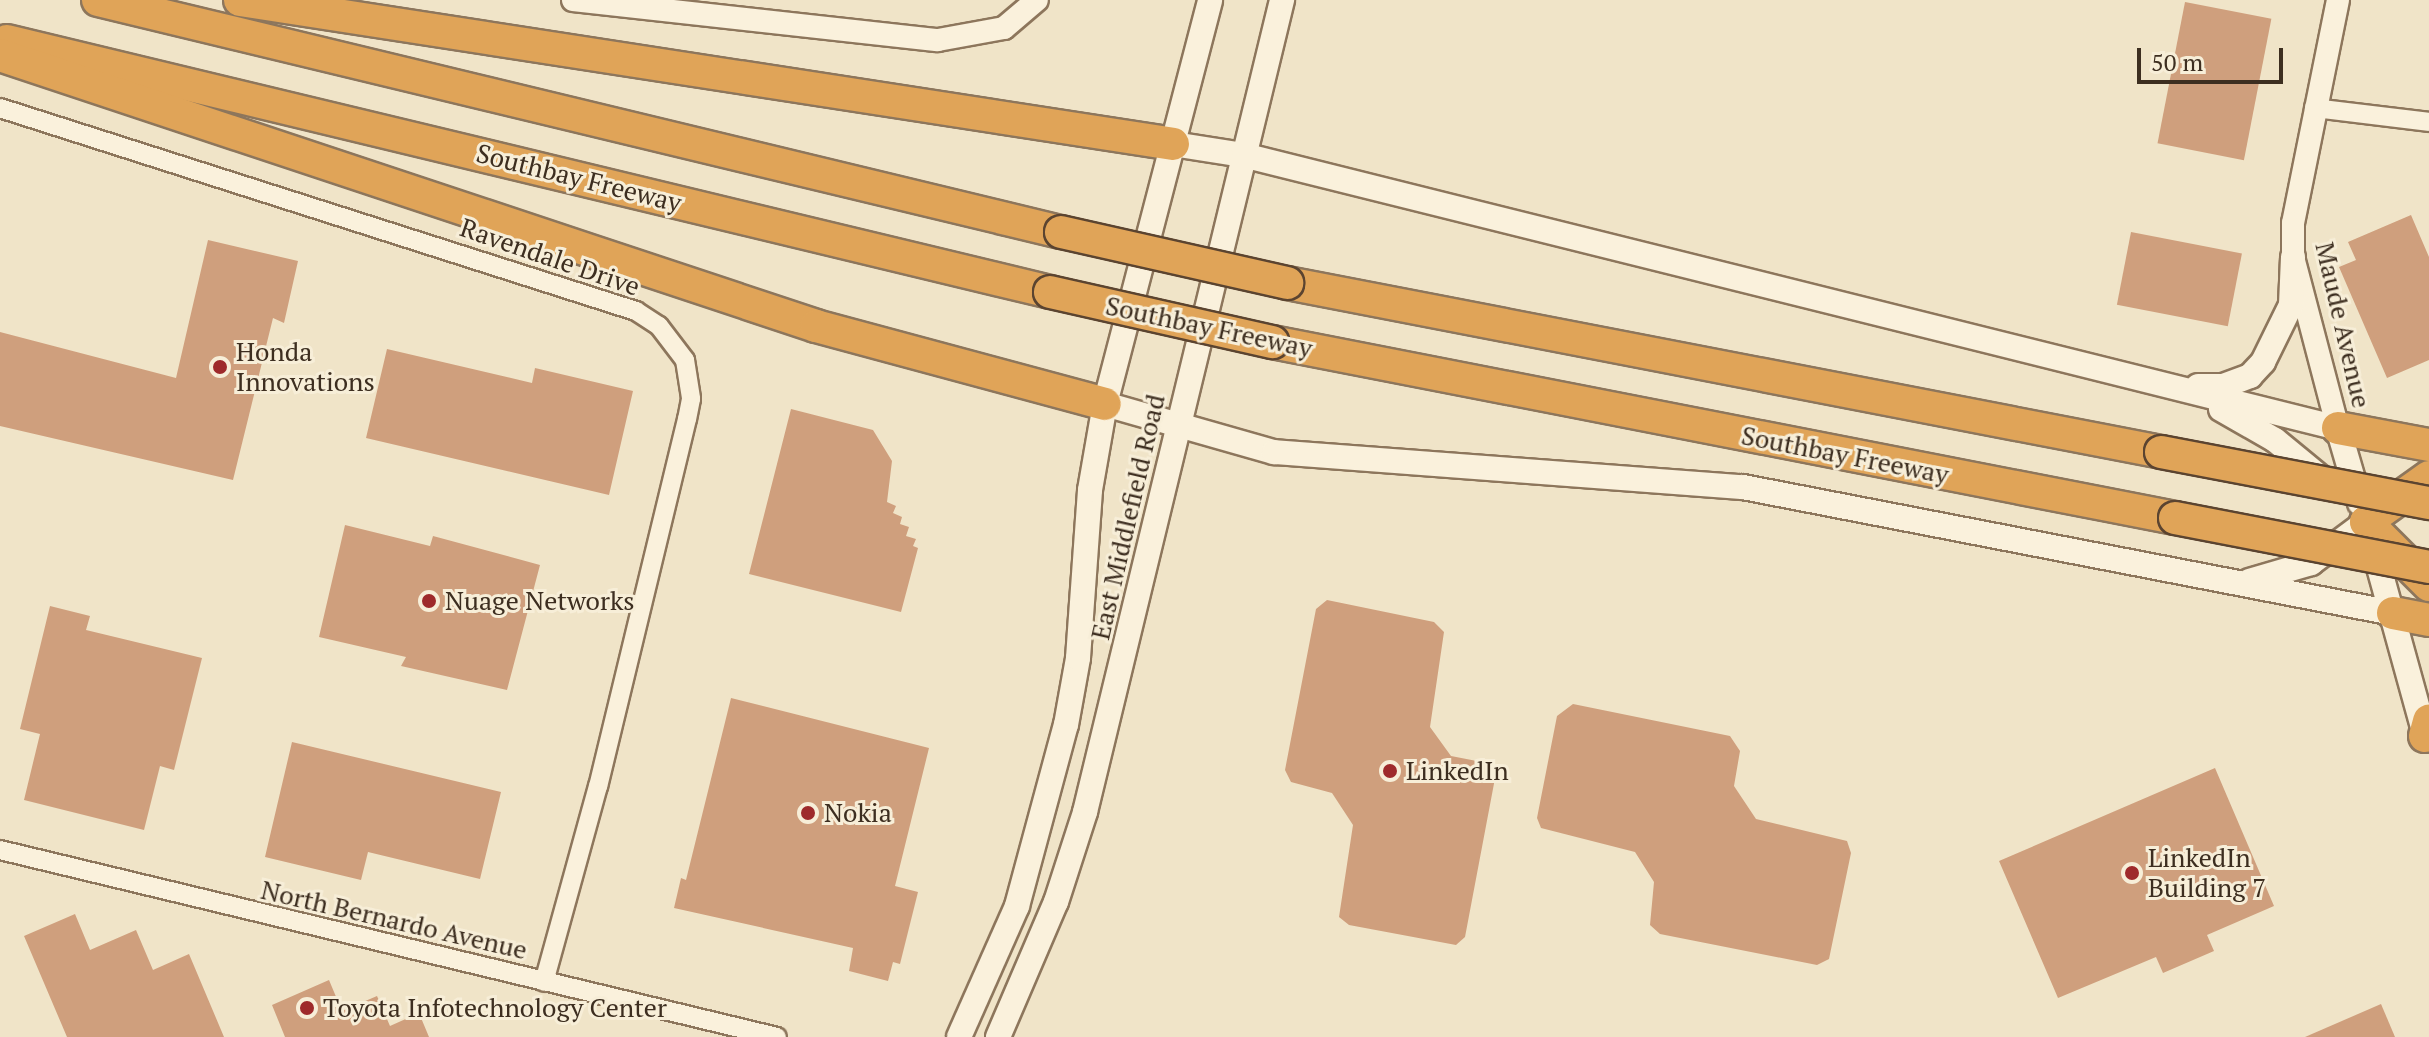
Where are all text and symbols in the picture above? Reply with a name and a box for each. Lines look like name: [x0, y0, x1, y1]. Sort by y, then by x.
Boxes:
scale bar: [2141, 32, 2287, 82]
text: 50 m: [2151, 46, 2203, 78]
street label: Southbay Freeway: [473, 137, 685, 219]
street label: Ravendale Drive: [456, 212, 644, 302]
street label: Maude Avenue: [2309, 239, 2377, 411]
street label: Southbay Freeway: [1103, 290, 1315, 364]
place label: Honda Innovations: [236, 336, 375, 398]
marker: Honda Innovations: [211, 358, 229, 376]
street label: East Middlefield Road: [1085, 391, 1171, 643]
street label: Southbay Freeway: [1739, 420, 1951, 490]
place label: Nuage Networks: [445, 585, 635, 617]
marker: Nuage Networks: [420, 592, 438, 610]
place label: LinkedIn: [1406, 755, 1509, 787]
marker: LinkedIn: [1381, 762, 1399, 780]
place label: Nokia: [824, 797, 892, 829]
marker: Nokia: [799, 804, 817, 822]
place label: LinkedIn Building 7: [2148, 842, 2266, 904]
marker: LinkedIn Building 7: [2123, 864, 2141, 882]
street label: North Bernardo Avenue: [258, 874, 530, 966]
place label: Toyota Infotechnology Center: [323, 992, 667, 1024]
marker: Toyota Infotechnology Center: [298, 999, 316, 1017]

